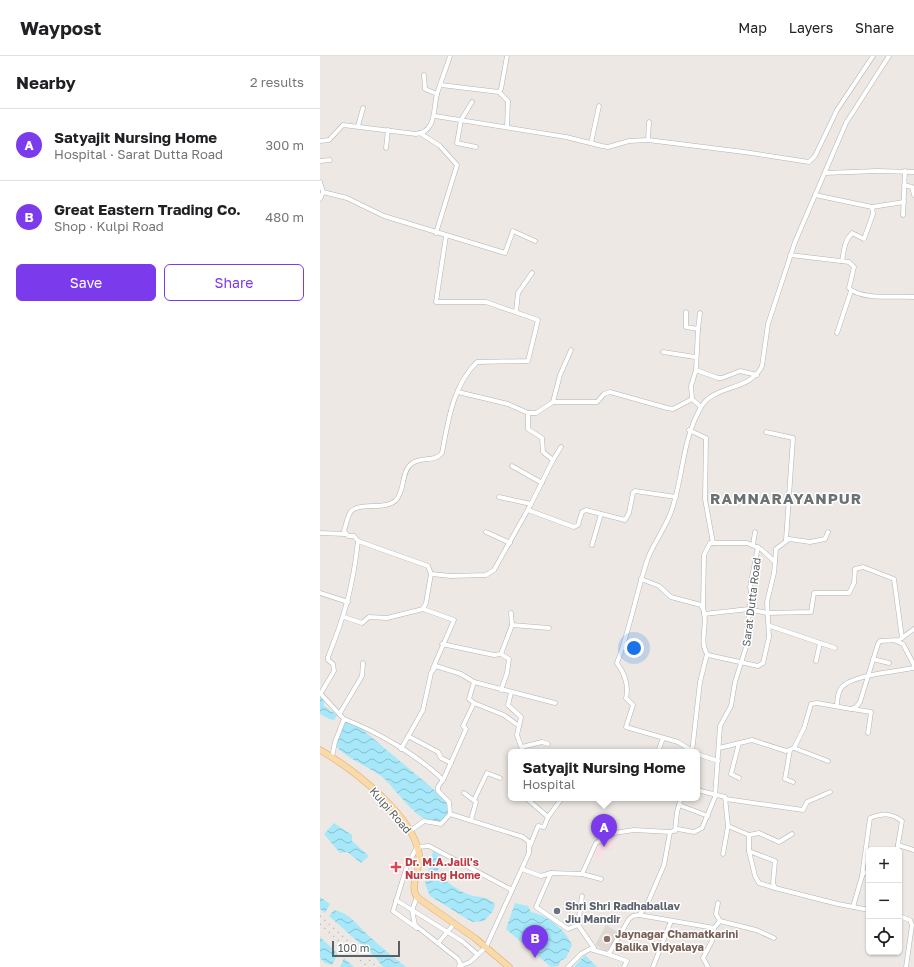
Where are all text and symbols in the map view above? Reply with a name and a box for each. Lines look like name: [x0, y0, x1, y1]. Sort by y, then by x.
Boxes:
text: Waypost: [20, 16, 101, 39]
text: Map: [738, 19, 767, 36]
text: Layers: [789, 19, 833, 36]
text: Share: [855, 19, 894, 36]
text: Nearby: [16, 72, 76, 93]
text: 2 results: [250, 74, 304, 90]
text: Satyajit Nursing Home: [54, 128, 217, 146]
text: A: [24, 137, 34, 153]
text: 300 m: [266, 137, 304, 153]
text: Hospital · Sarat Dutta Road: [54, 146, 223, 162]
text: Great Eastern Trading Co.: [54, 200, 241, 218]
text: B: [24, 209, 34, 225]
text: 480 m: [265, 209, 304, 225]
text: Shop · Kulpi Road: [54, 218, 164, 234]
button: Save: [16, 264, 156, 301]
button: Share: [164, 264, 304, 301]
district label: RAMNARAYANPUR: [710, 489, 862, 507]
street label: Sarat Dutta Road: [739, 557, 763, 647]
your location: [624, 638, 644, 658]
popup: [508, 749, 700, 801]
text: Satyajit Nursing Home: [522, 758, 686, 776]
text: Hospital: [522, 776, 575, 792]
street label: Kulpi Road: [367, 784, 415, 836]
pin: A: [591, 814, 617, 847]
map controls: [866, 847, 902, 955]
button: +: [866, 847, 902, 883]
place label: Dr. M.A.Jalil's Nursing Home: [405, 855, 481, 881]
marker: Dr. M.A.Jalil's Nursing Home: [390, 861, 402, 873]
button: −: [866, 883, 902, 919]
place label: Shri Shri Radhaballav Jiu Mandir: [565, 899, 681, 925]
marker: Shri Shri Radhaballav Jiu Mandir: [552, 906, 562, 916]
button: locate: [866, 919, 902, 955]
pin: B: [522, 925, 548, 958]
place label: Jaynagar Chamatkarini Balika Vidyalaya: [615, 927, 738, 953]
marker: Jaynagar Chamatkarini Balika Vidyalaya: [602, 934, 612, 944]
scale bar: [332, 939, 400, 958]
text: 100 m: [338, 941, 369, 954]

